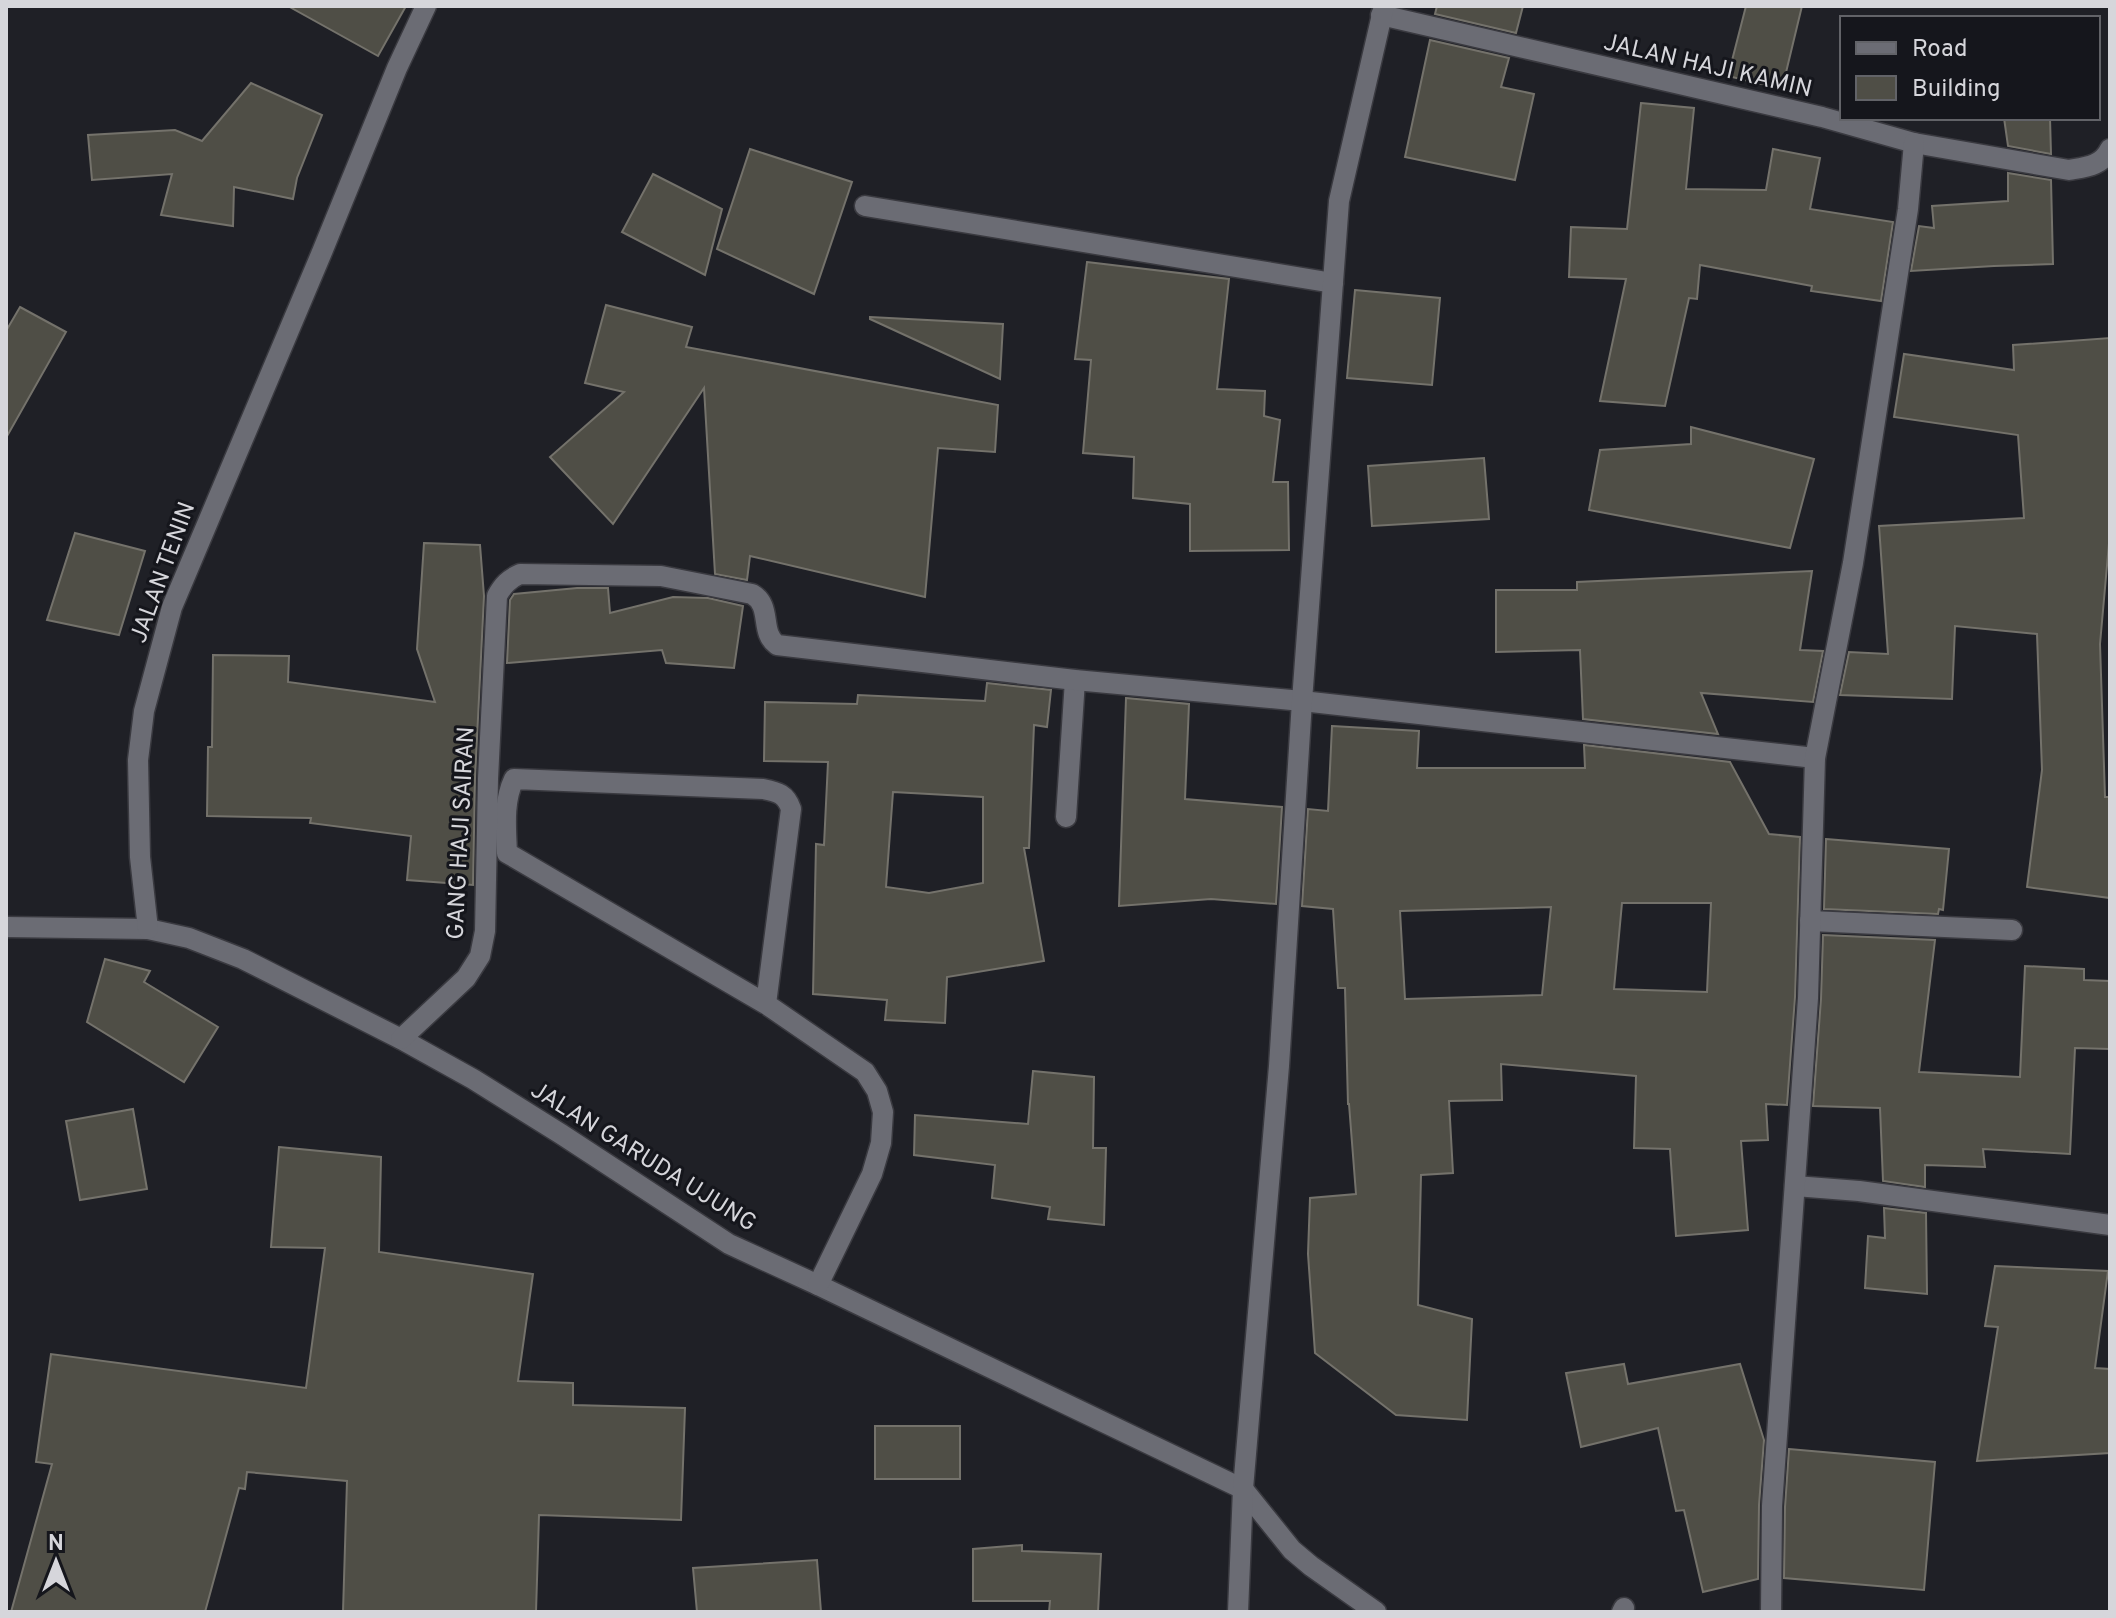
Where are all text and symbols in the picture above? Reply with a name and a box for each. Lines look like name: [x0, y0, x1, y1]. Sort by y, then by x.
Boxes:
legend: [1840, 16, 2100, 120]
street label: JALAN HAJI KAMIN: [1600, 28, 1815, 106]
text: Road: [1912, 35, 1968, 65]
text: Building: [1912, 75, 2001, 105]
street label: JALAN TENIN: [124, 498, 203, 647]
street label: GANG HAJI SAIRAN: [441, 726, 483, 941]
street label: JALAN GARUDA UJUNG: [525, 1076, 761, 1239]
north arrow: [16, 1522, 96, 1602]
text: N: [48, 1531, 64, 1558]

